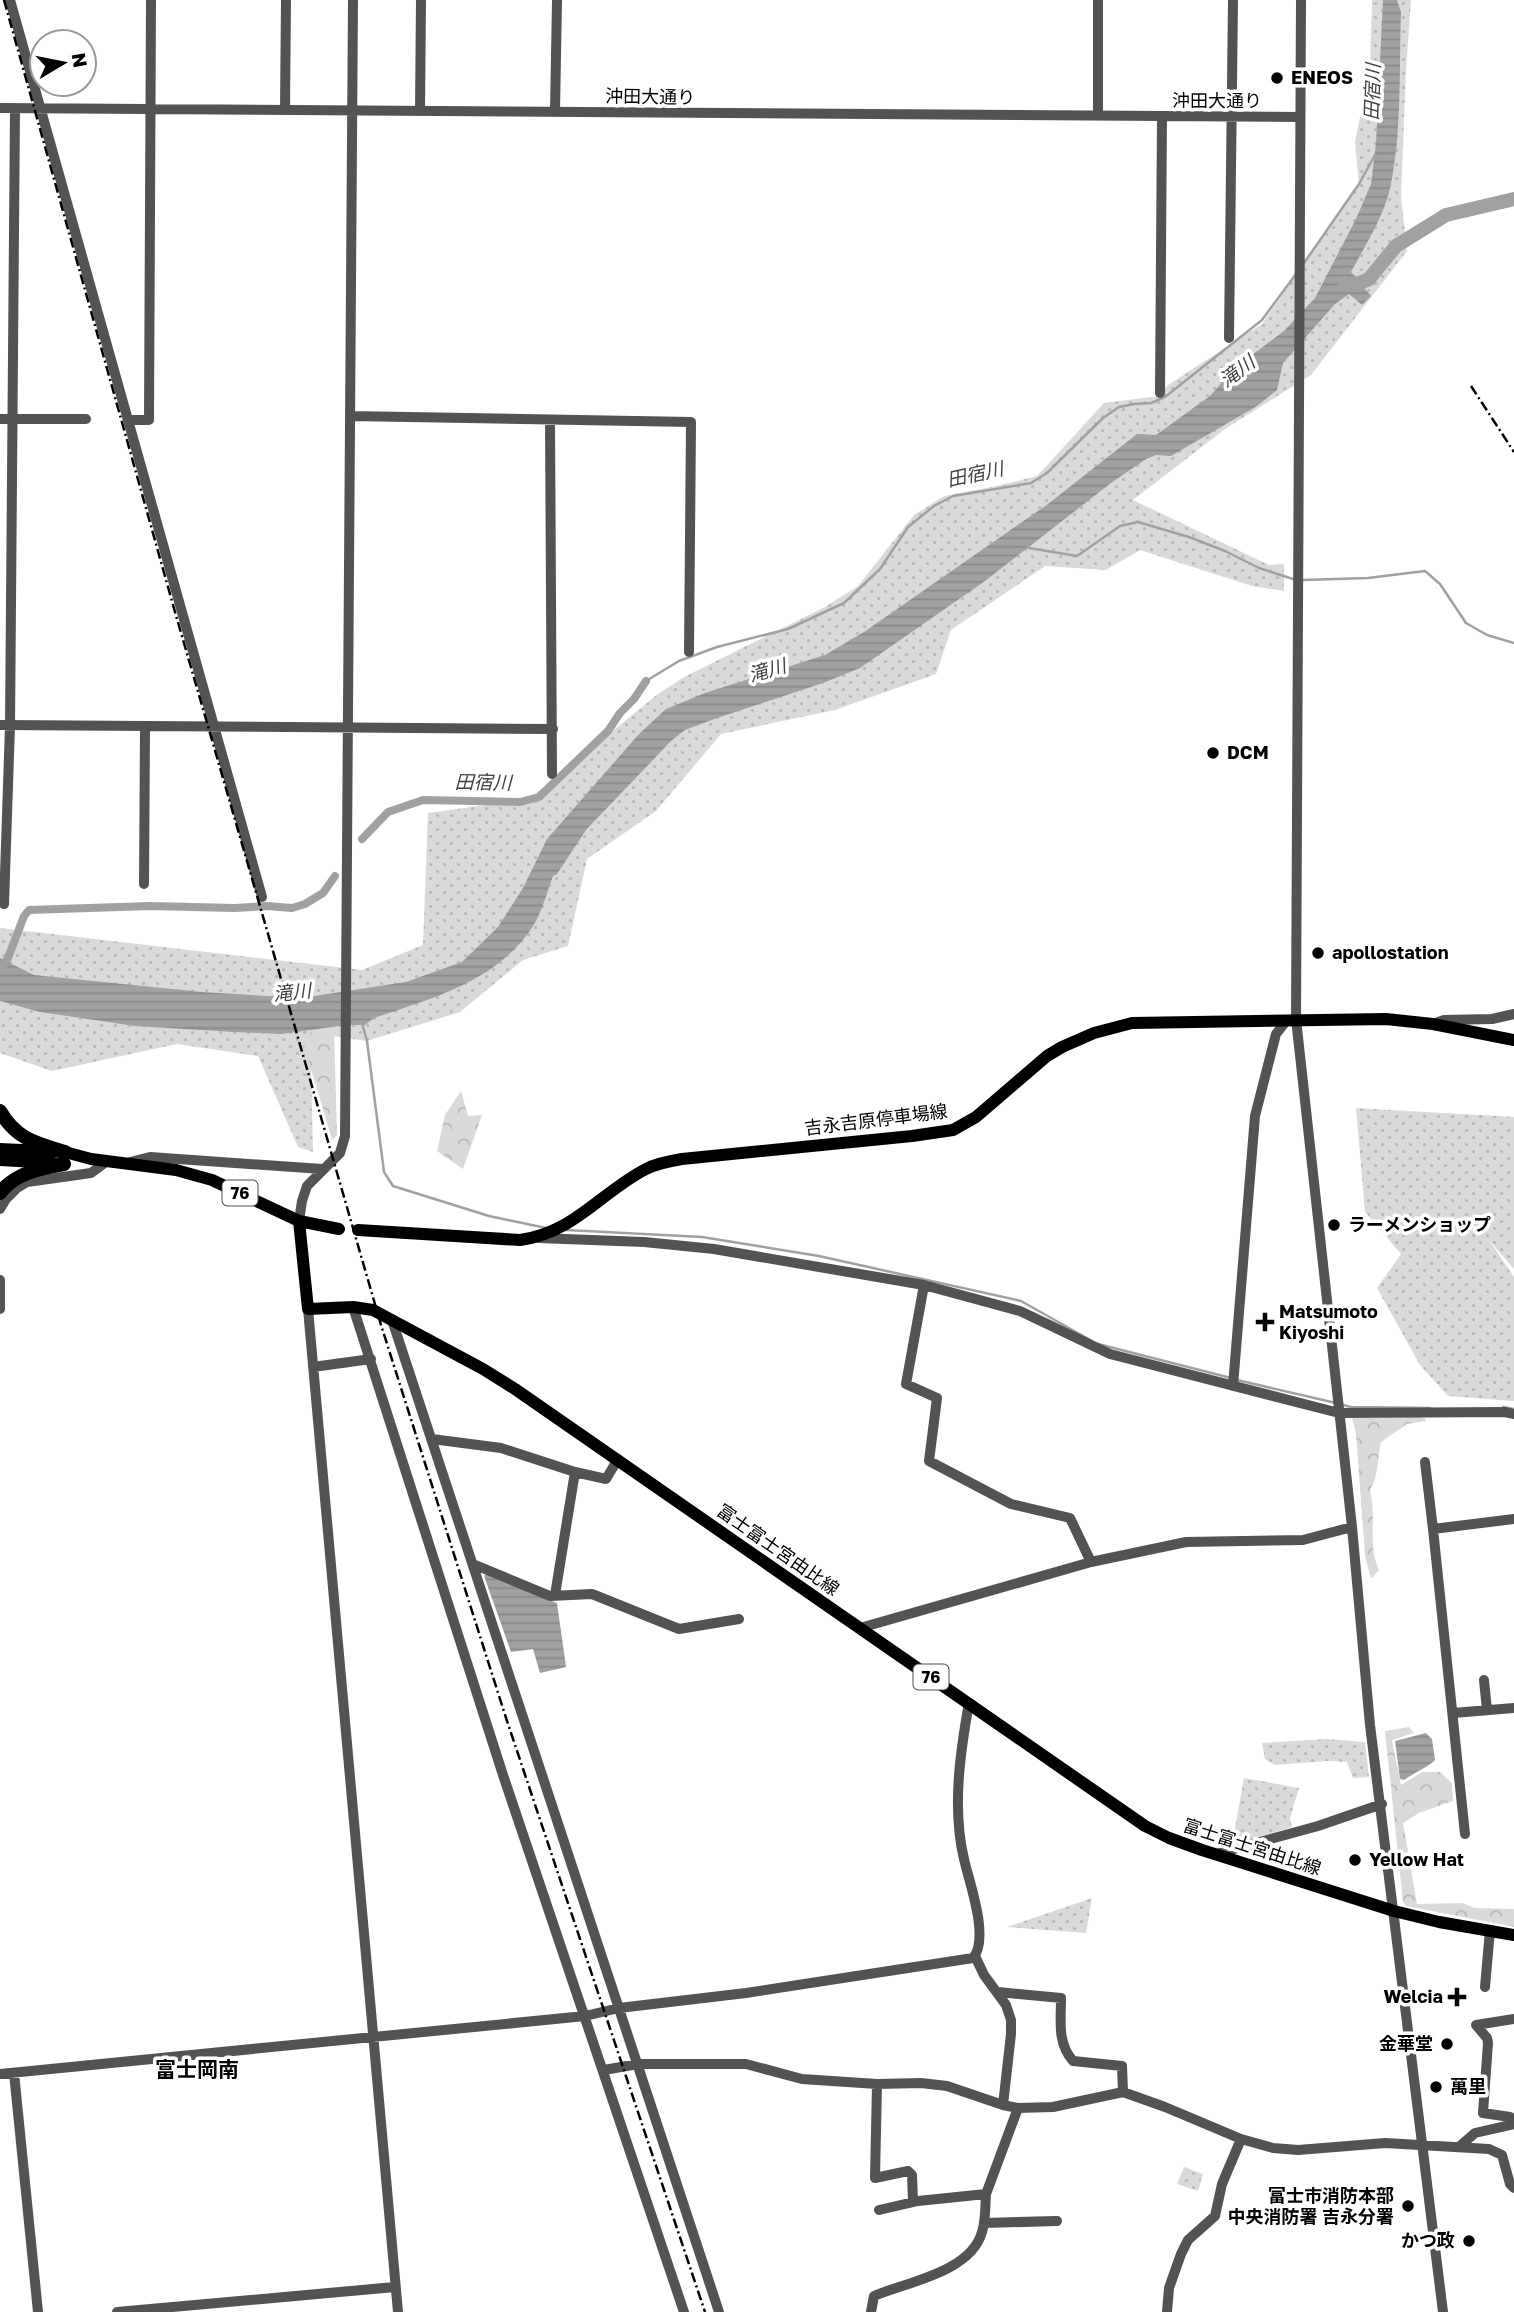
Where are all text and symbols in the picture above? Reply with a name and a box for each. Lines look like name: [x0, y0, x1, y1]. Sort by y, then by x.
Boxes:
north arrow: [28, 28, 98, 98]
text: N: [68, 51, 93, 69]
water label: 田宿川: [1359, 61, 1384, 121]
place label: ENEOS: [1291, 66, 1353, 88]
marker: ENEOS: [1269, 70, 1285, 86]
street label: 沖田大通り: [605, 84, 695, 108]
street label: 沖田大通り: [1172, 89, 1262, 111]
water label: 滝川: [1215, 349, 1260, 391]
water label: 田宿川: [945, 456, 1007, 491]
water label: 滝川: [745, 653, 790, 686]
place label: DCM: [1227, 741, 1269, 763]
marker: DCM: [1205, 745, 1221, 761]
water label: 田宿川: [454, 770, 514, 794]
place label: apollostation: [1332, 941, 1449, 963]
marker: apollostation: [1310, 945, 1326, 961]
water label: 滝川: [272, 978, 314, 1005]
street label: 吉永吉原停車場線: [803, 1099, 949, 1139]
road number: 76: [222, 1180, 258, 1205]
place label: ラーメンショップ: [1348, 1213, 1491, 1235]
marker: ラーメンショップ: [1326, 1217, 1342, 1233]
place label: Matsumoto Kiyoshi: [1279, 1300, 1378, 1343]
marker: Matsumoto Kiyoshi: [1257, 1314, 1273, 1330]
street label: 富士富士宮由比線: [713, 1499, 844, 1599]
road number: 76: [914, 1665, 948, 1690]
street label: 富士富士宮由比線: [1180, 1813, 1324, 1879]
place label: Yellow Hat: [1369, 1848, 1464, 1870]
marker: Yellow Hat: [1347, 1852, 1363, 1868]
place label: Welcia: [1384, 1985, 1443, 2007]
marker: Welcia: [1449, 1989, 1465, 2005]
place label: 金華堂: [1379, 2032, 1433, 2054]
marker: 金華堂: [1439, 2036, 1455, 2052]
district label: 富士岡南: [155, 2056, 239, 2082]
place label: 萬里: [1450, 2075, 1486, 2097]
marker: 萬里: [1428, 2079, 1444, 2095]
place label: 富士市消防本部 中央消防署 吉永分署: [1228, 2184, 1394, 2227]
marker: 富士市消防本部 中央消防署 吉永分署: [1400, 2198, 1416, 2214]
place label: かつ政: [1401, 2229, 1455, 2251]
marker: かつ政: [1461, 2233, 1477, 2249]

